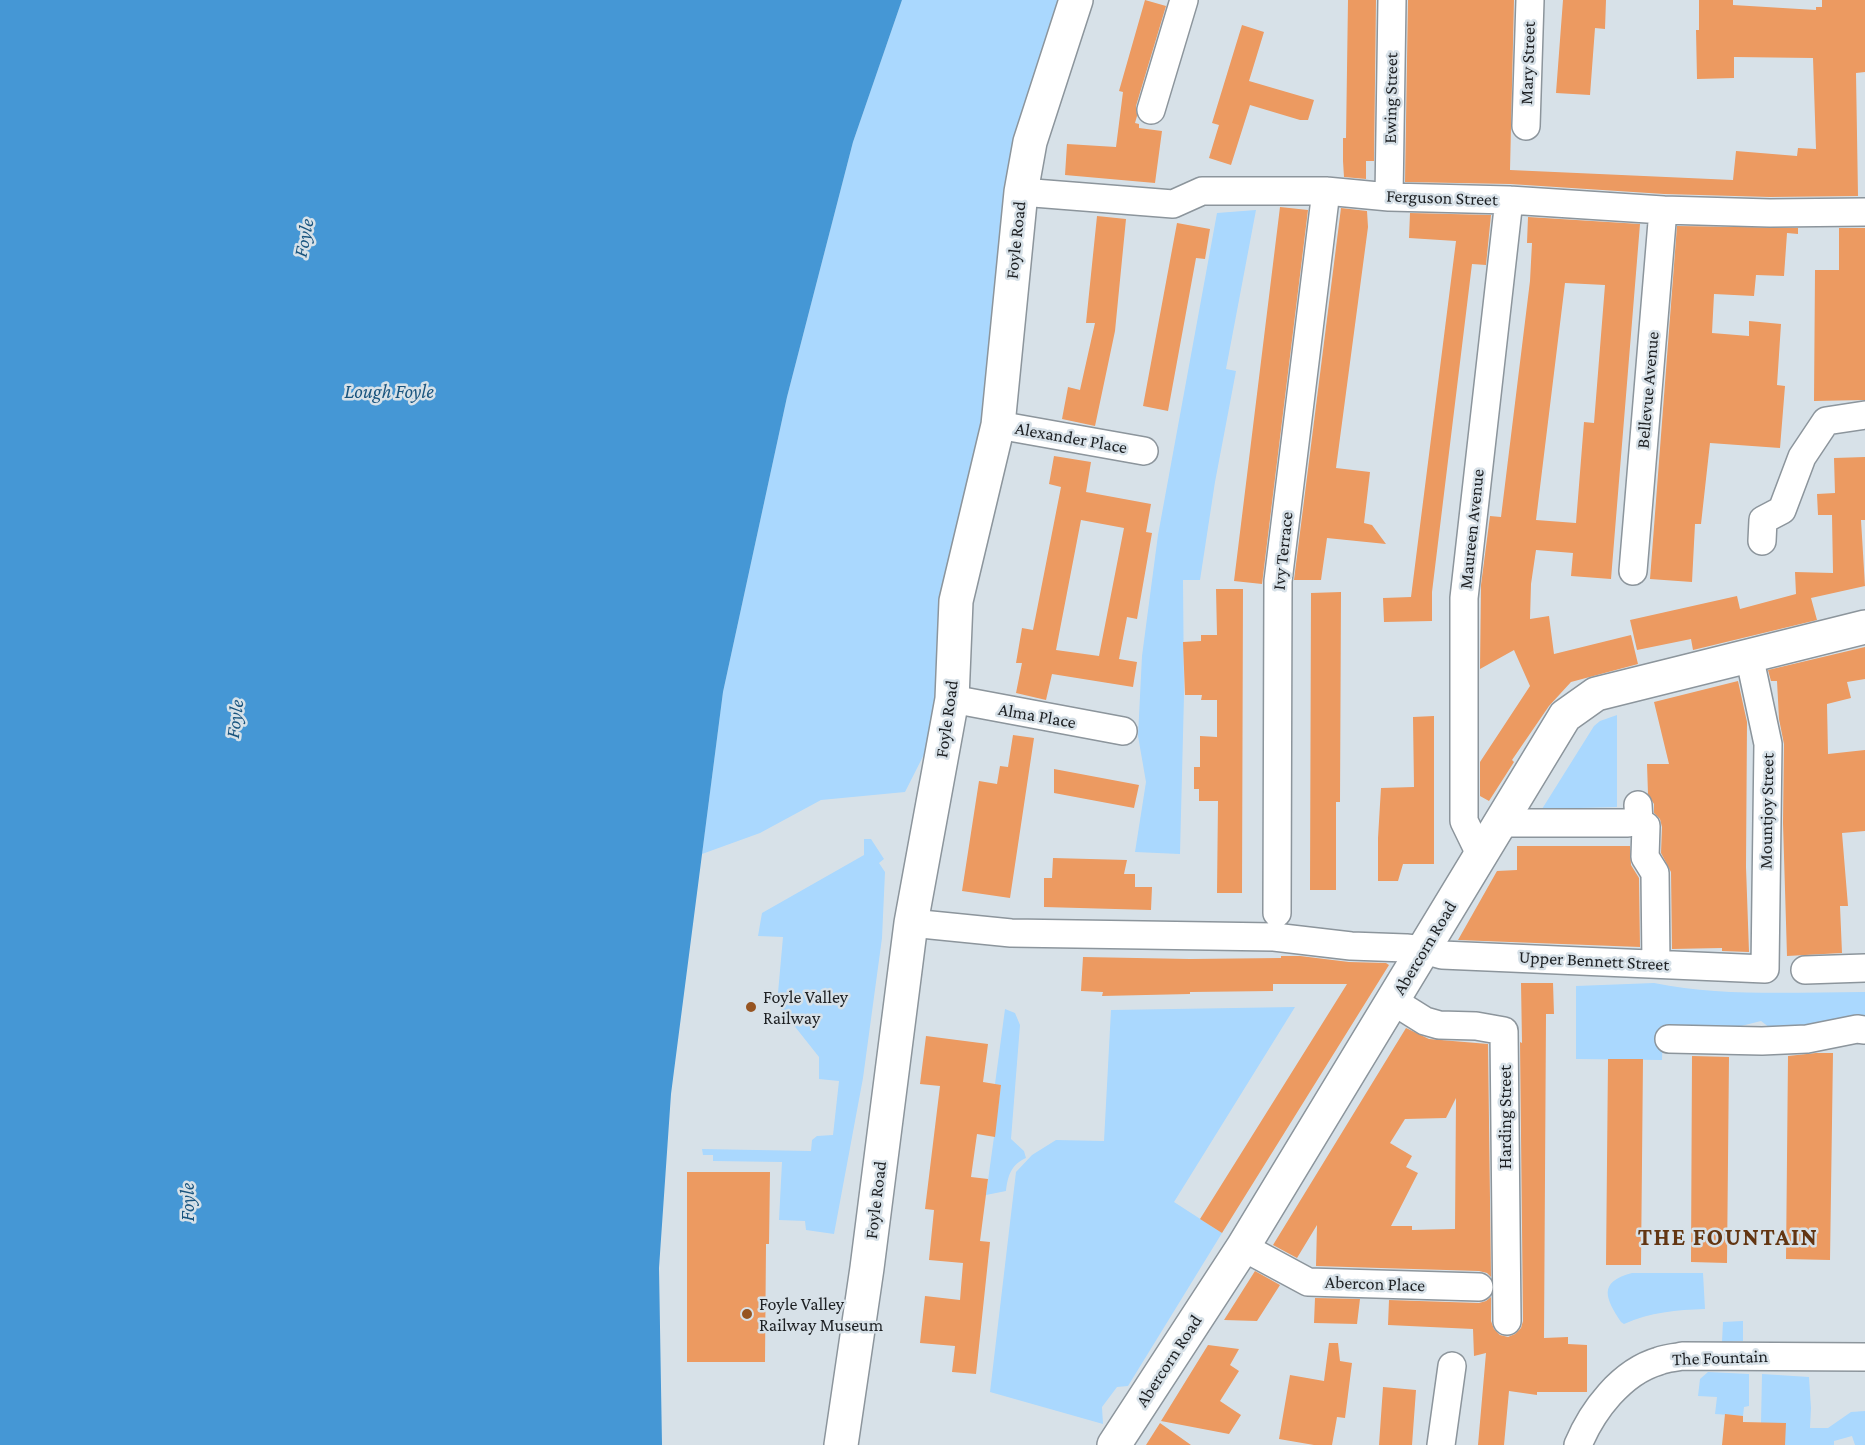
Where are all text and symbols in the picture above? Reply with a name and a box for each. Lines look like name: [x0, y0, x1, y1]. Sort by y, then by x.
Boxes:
street label: Mary Street: [1516, 21, 1540, 105]
street label: Ewing Street: [1379, 52, 1403, 144]
street label: Ferguson Street: [1386, 185, 1498, 211]
street label: Foyle Road: [1001, 200, 1031, 280]
water label: Foyle: [289, 217, 319, 259]
street label: Bellevue Avenue: [1632, 331, 1664, 449]
water label: Lough Foyle: [344, 380, 434, 404]
street label: Alexander Place: [1013, 418, 1129, 458]
street label: Maureen Avenue: [1455, 468, 1489, 590]
street label: Ivy Terrace: [1268, 511, 1298, 591]
street label: Foyle Road: [931, 679, 963, 759]
water label: Foyle: [221, 698, 249, 740]
street label: Alma Place: [996, 699, 1078, 733]
street label: Mountjoy Street: [1755, 753, 1779, 869]
street label: Abercorn Road: [1389, 897, 1461, 999]
street label: Upper Bennett Street: [1518, 946, 1670, 976]
place label: Foyle Valley Railway: [763, 986, 848, 1028]
marker: Foyle Valley Railway: [744, 1000, 758, 1014]
street label: Harding Street: [1494, 1065, 1516, 1169]
street label: Foyle Road: [861, 1160, 891, 1240]
water label: Foyle: [176, 1183, 200, 1221]
district label: THE FOUNTAIN: [1638, 1224, 1818, 1252]
street label: Abercon Place: [1325, 1271, 1425, 1297]
place label: Foyle Valley Railway Museum: [759, 1293, 883, 1336]
marker: Foyle Valley Railway Museum: [740, 1307, 754, 1321]
street label: Abercorn Road: [1131, 1311, 1207, 1411]
street label: The Fountain: [1672, 1346, 1768, 1370]

